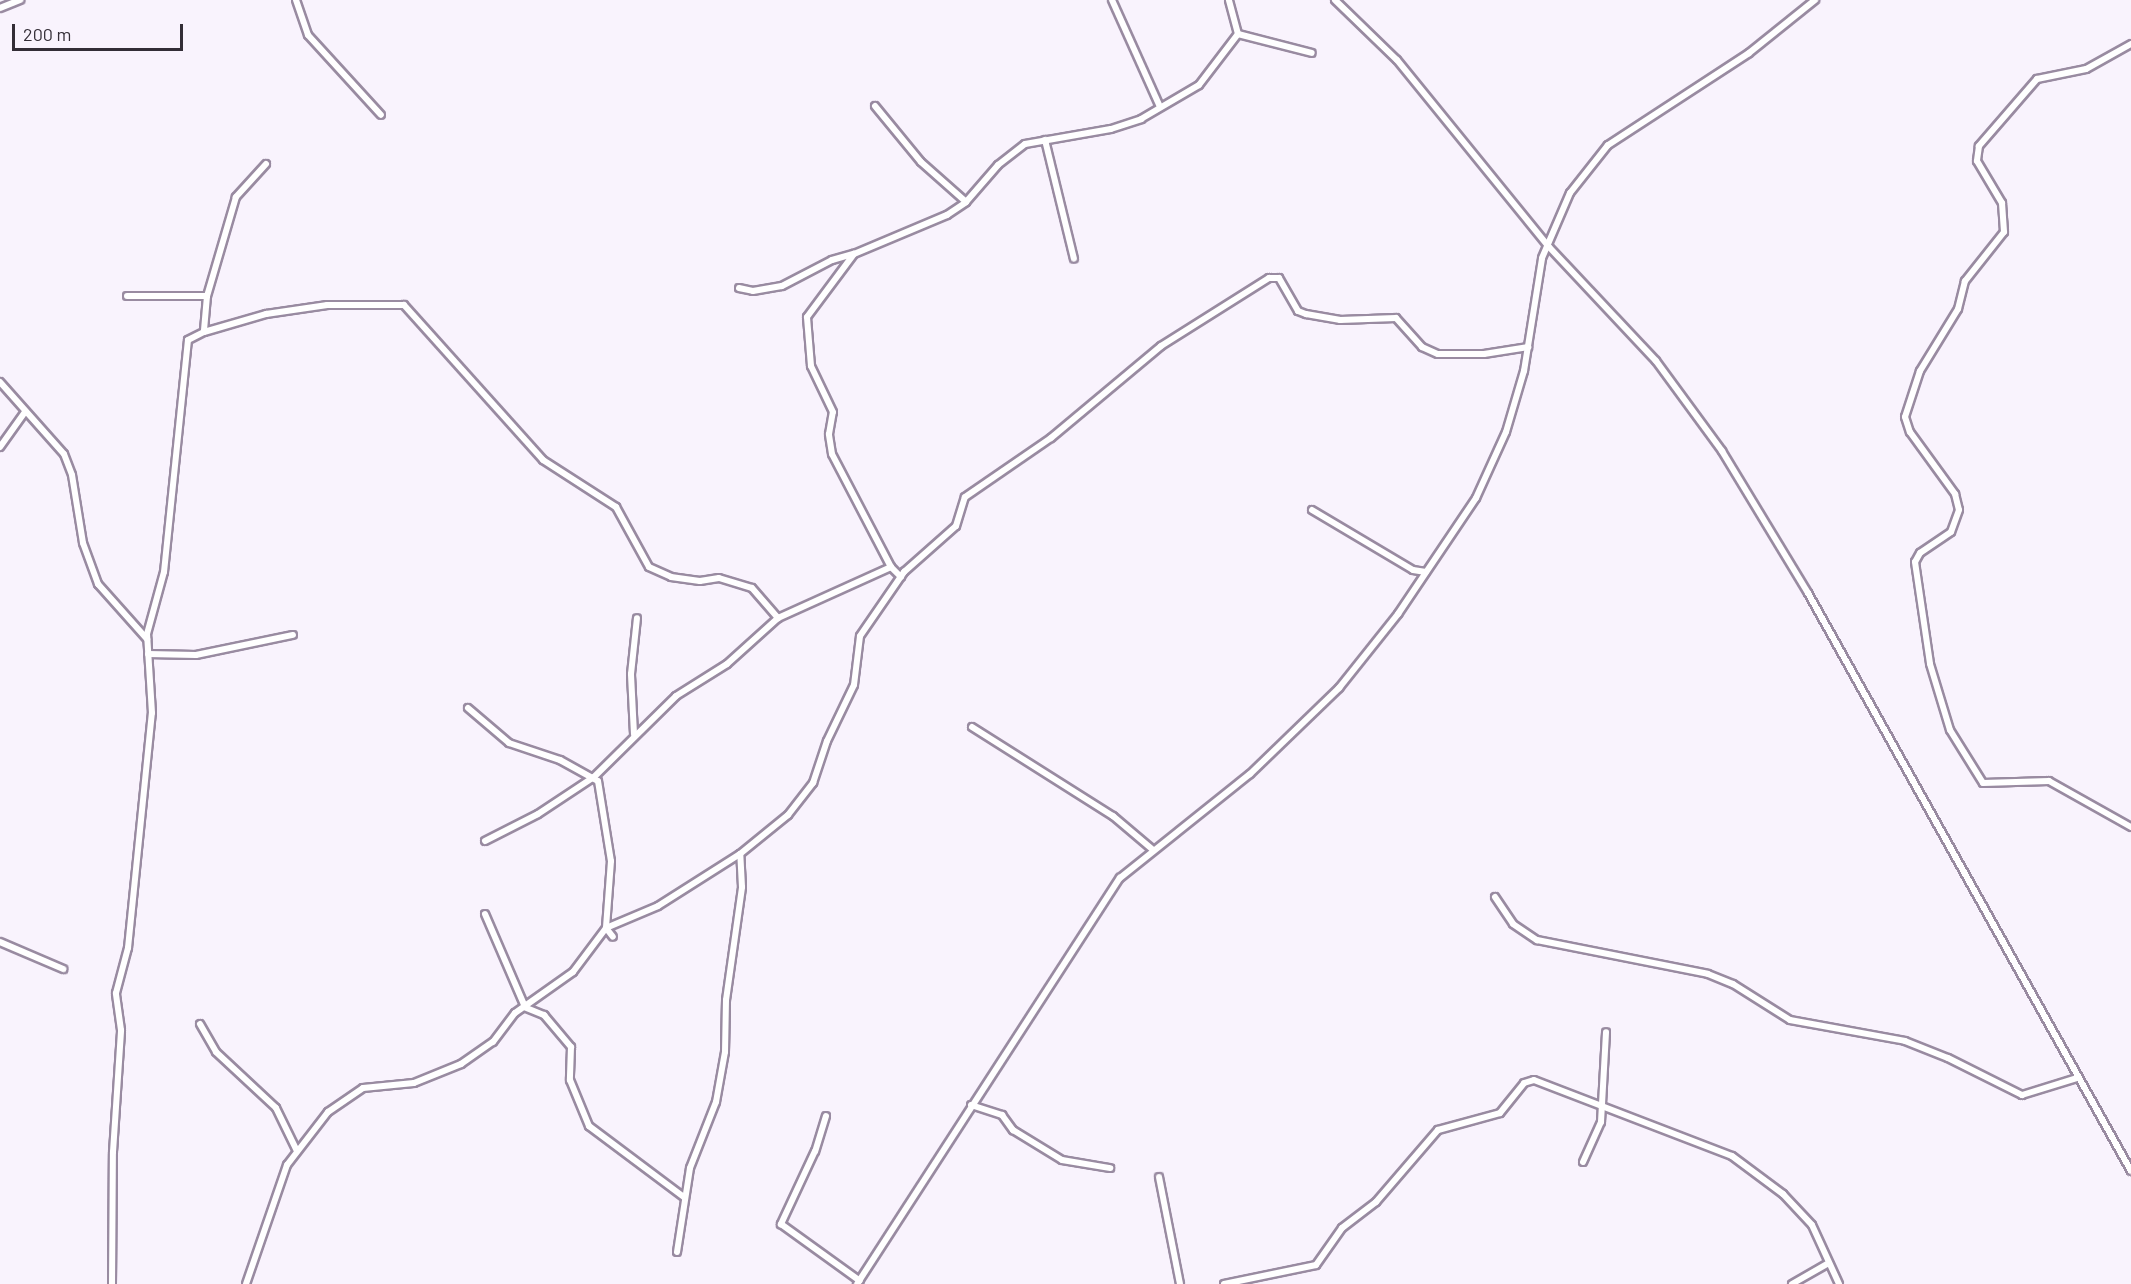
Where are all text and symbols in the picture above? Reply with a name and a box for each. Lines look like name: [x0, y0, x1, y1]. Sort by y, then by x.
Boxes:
scale bar: [15, 12, 186, 50]
text: 200 m: [23, 23, 71, 45]

